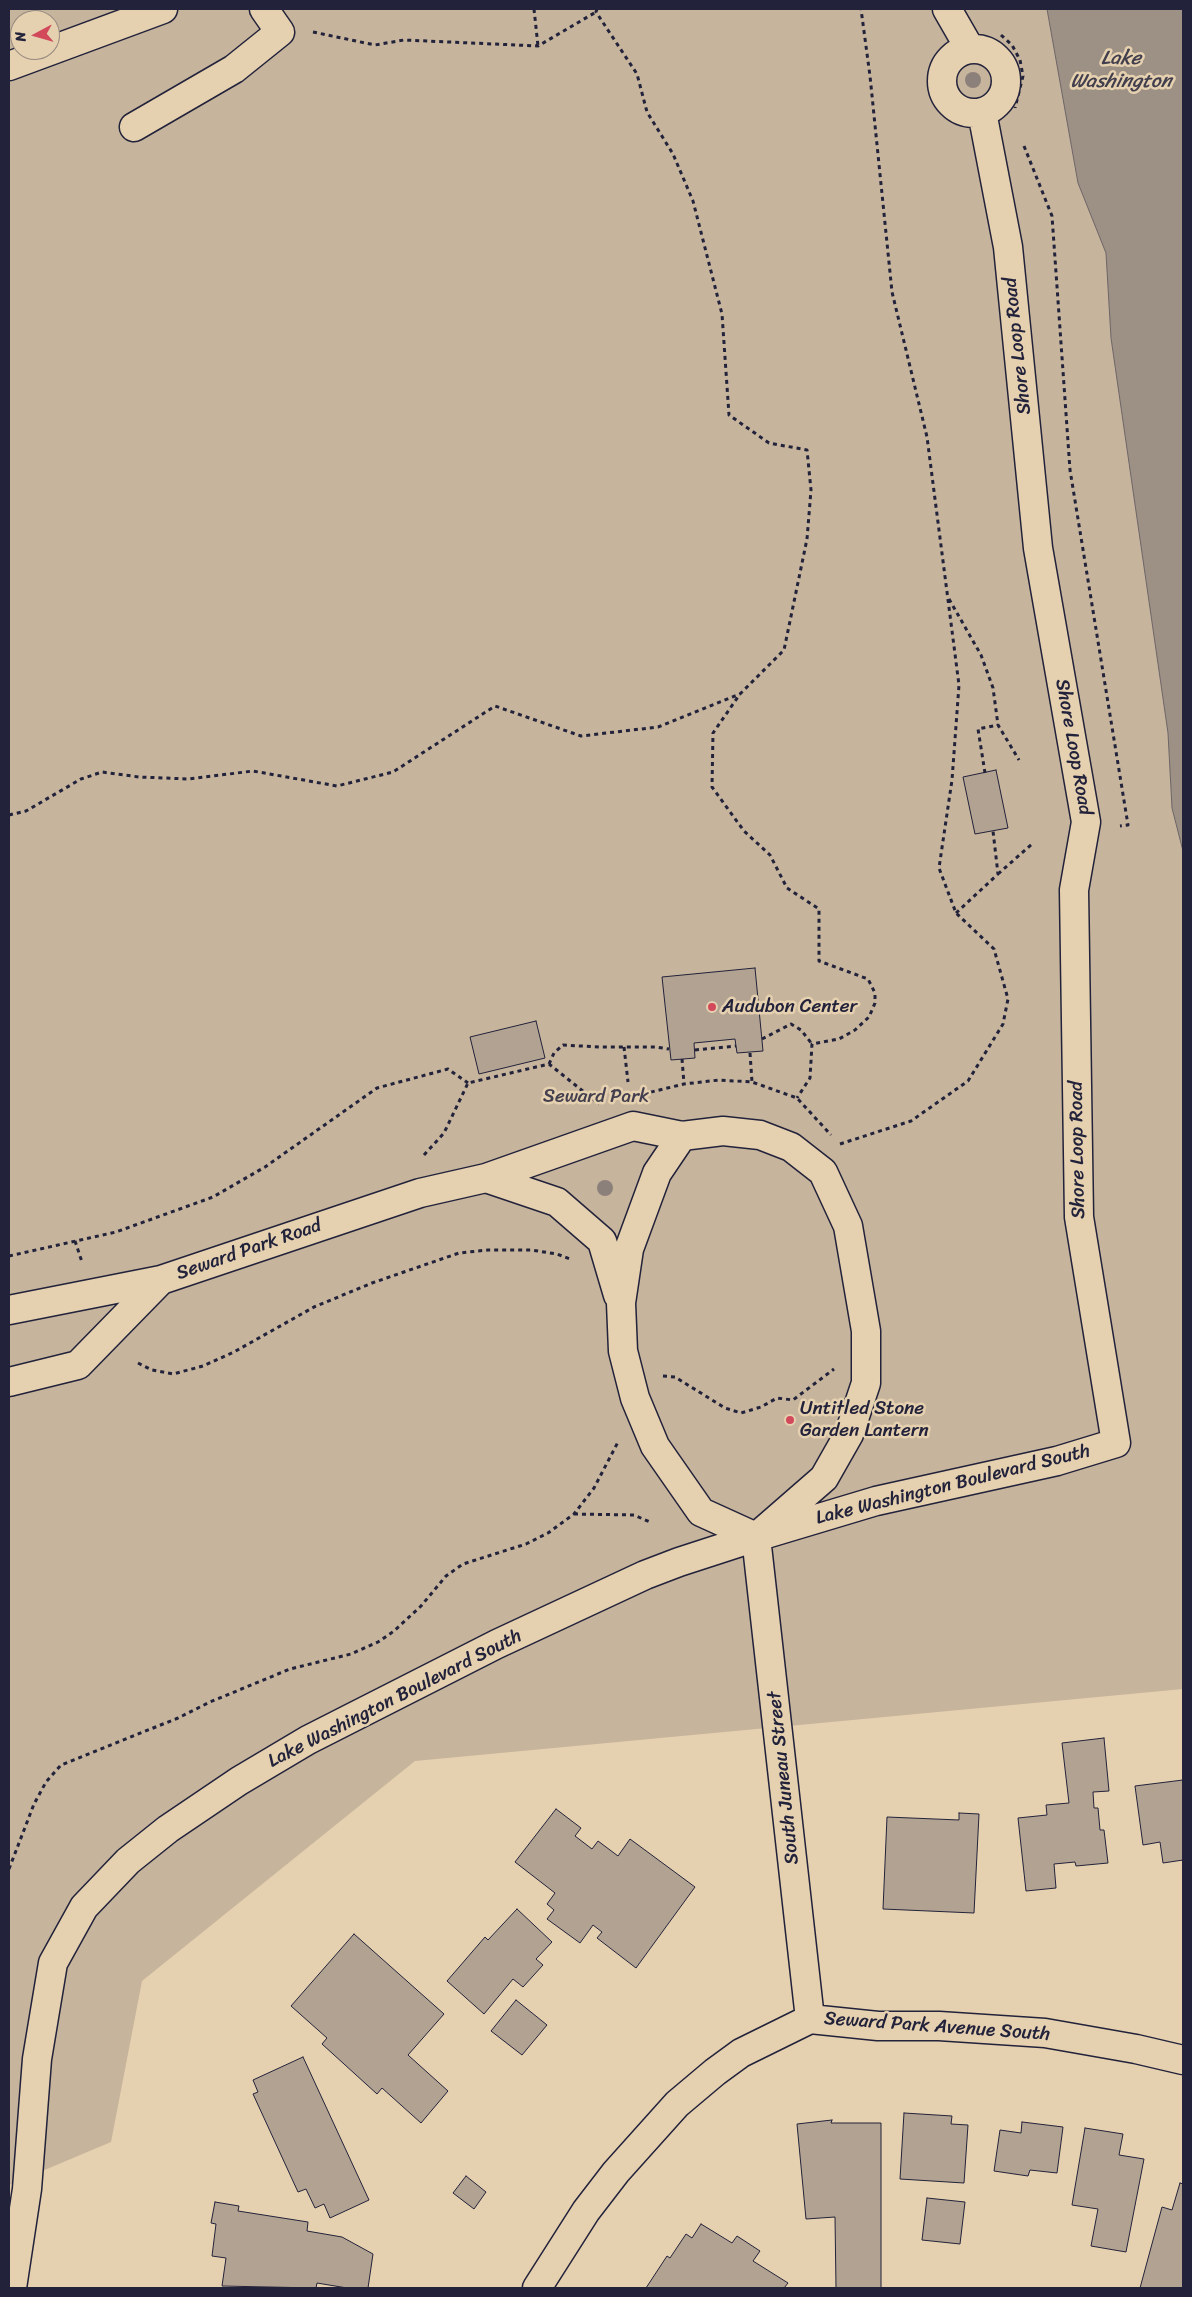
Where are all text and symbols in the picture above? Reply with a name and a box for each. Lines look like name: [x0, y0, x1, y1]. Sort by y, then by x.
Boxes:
north arrow: [10, 10, 60, 60]
text: N: [8, 30, 34, 43]
water label: Lake Washington: [1070, 47, 1172, 94]
street label: Shore Loop Road: [999, 276, 1037, 416]
street label: Shore Loop Road: [1050, 677, 1096, 817]
place label: Audubon Center: [722, 996, 857, 1018]
marker: Audubon Center: [706, 1001, 718, 1013]
street label: Shore Loop Road: [1065, 1081, 1091, 1219]
park label: Seward Park: [543, 1086, 649, 1108]
street label: Seward Park Road: [174, 1215, 324, 1285]
place label: Untitled Stone Garden Lantern: [800, 1398, 929, 1442]
marker: Untitled Stone Garden Lantern: [784, 1414, 796, 1426]
street label: Lake Washington Boulevard South: [814, 1440, 1092, 1530]
street label: Lake Washington Boulevard South: [264, 1625, 526, 1773]
street label: South Juneau Street: [764, 1690, 804, 1866]
street label: Seward Park Avenue South: [823, 2008, 1051, 2046]

